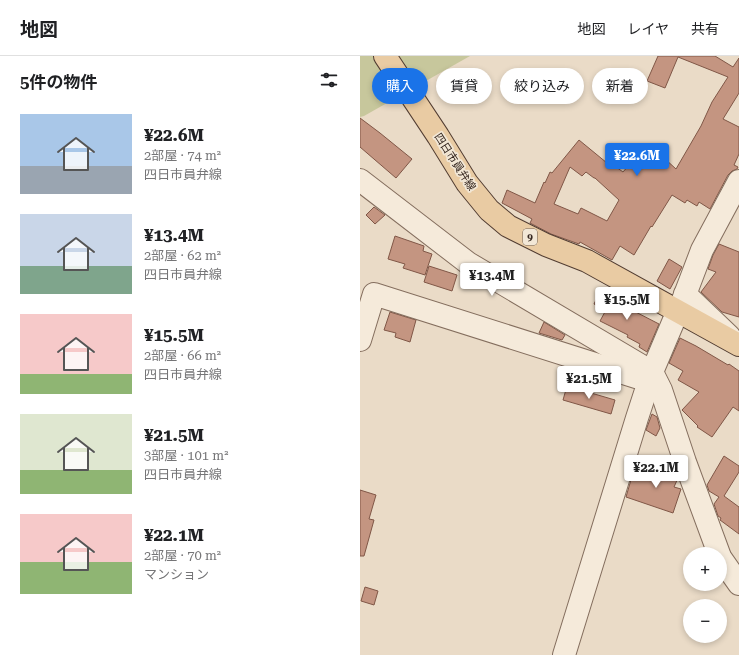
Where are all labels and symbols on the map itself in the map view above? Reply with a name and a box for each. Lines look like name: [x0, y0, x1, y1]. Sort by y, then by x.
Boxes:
street label: 四日市員弁線: [432, 131, 478, 193]
pin: ¥22.6M: [604, 143, 670, 177]
road number: 9: [523, 229, 537, 245]
pin: ¥13.4M: [459, 263, 525, 297]
pin: ¥15.5M: [594, 287, 660, 321]
pin: ¥21.5M: [556, 366, 622, 400]
pin: ¥22.1M: [623, 455, 689, 489]

